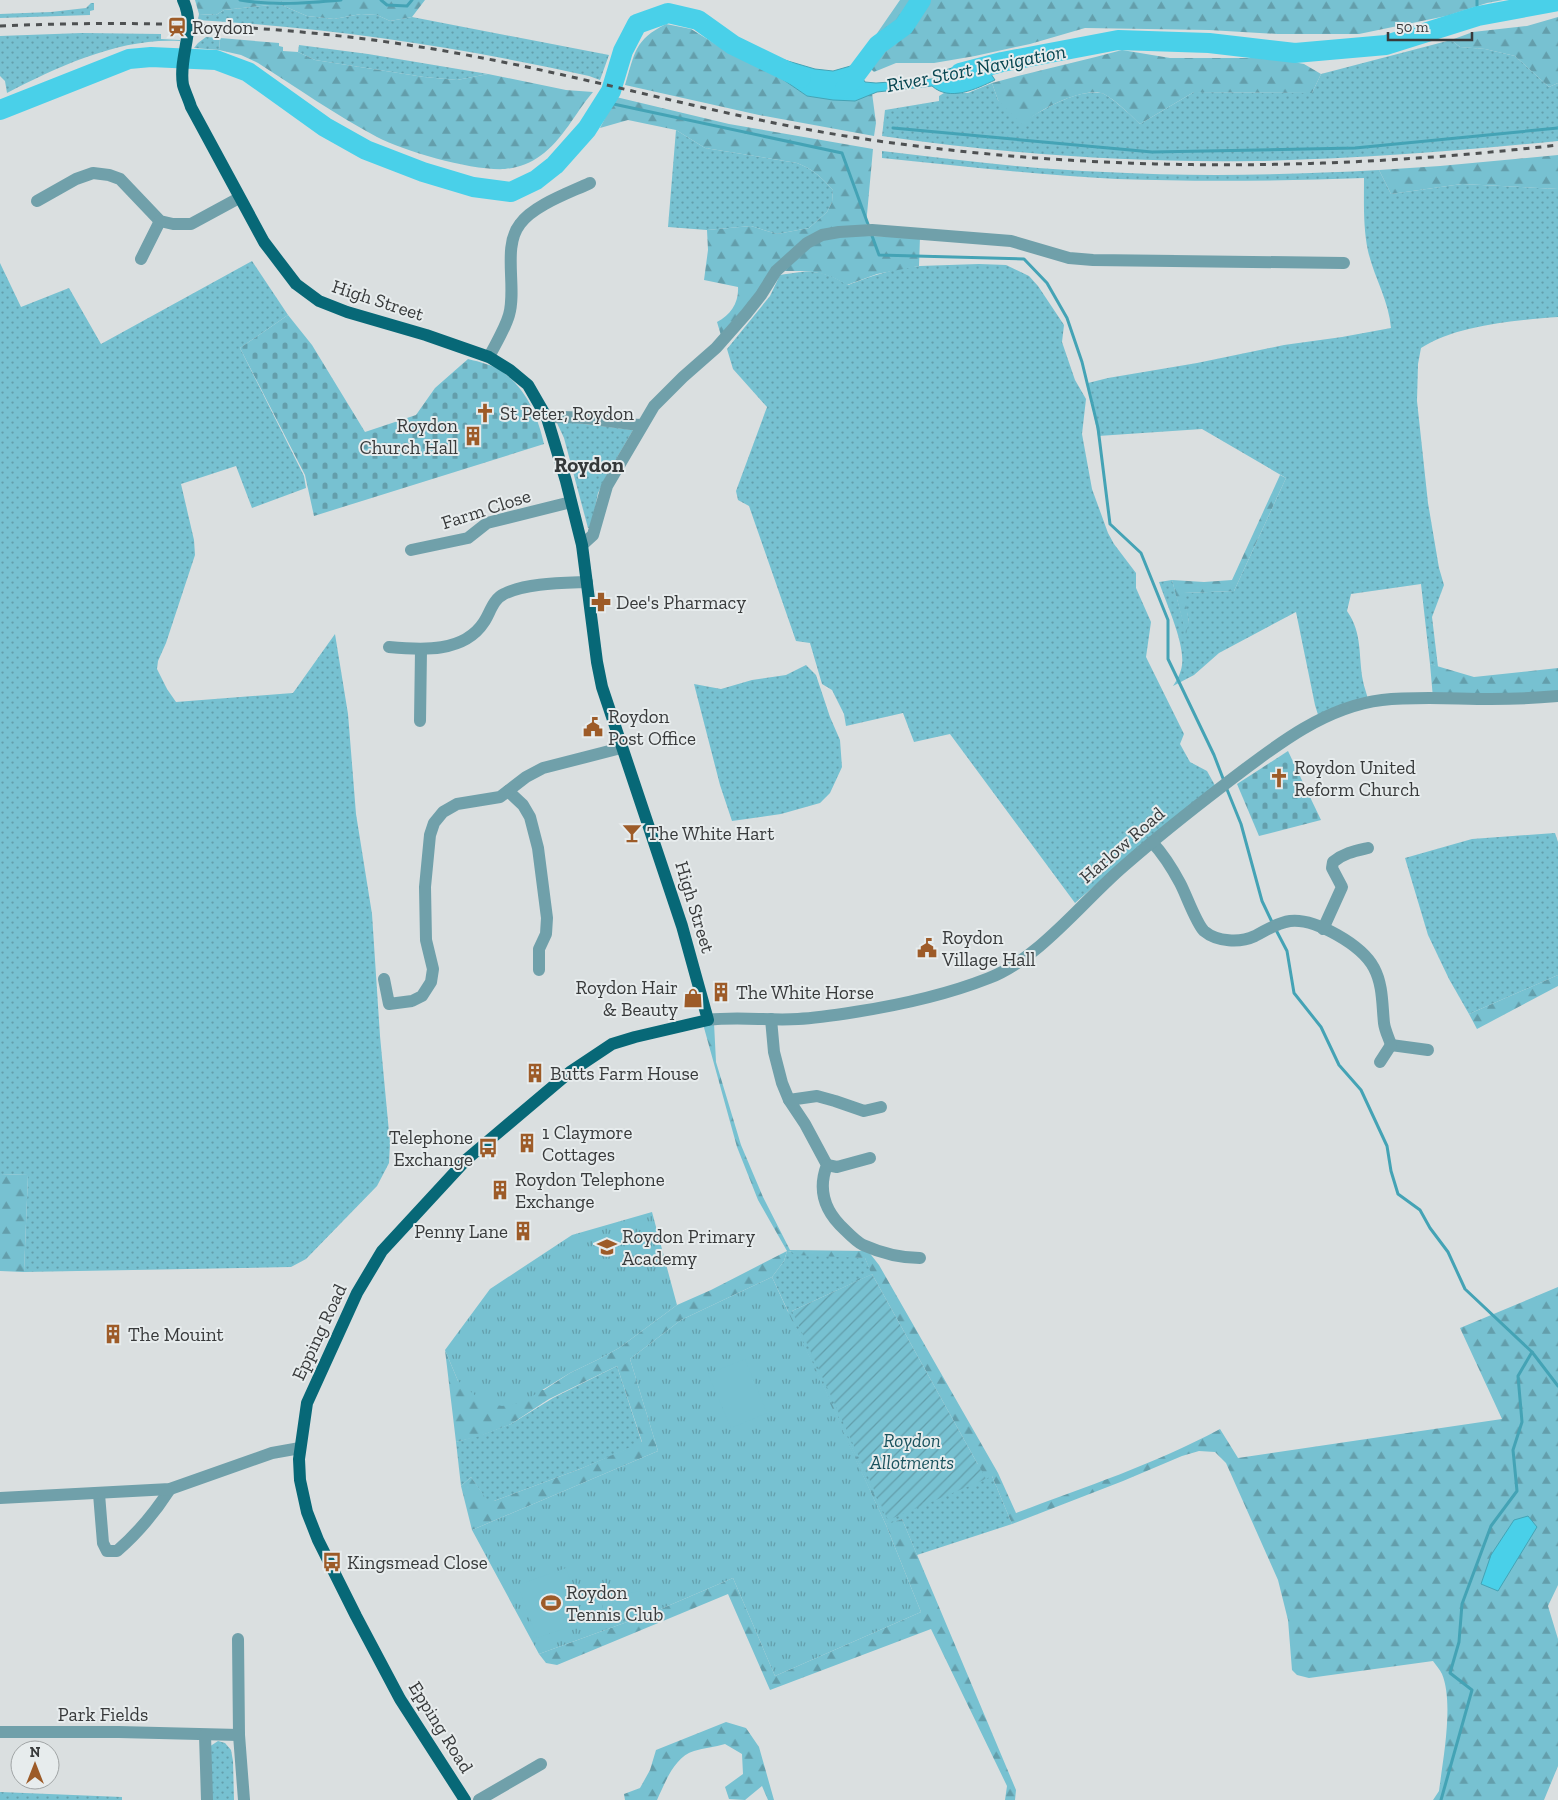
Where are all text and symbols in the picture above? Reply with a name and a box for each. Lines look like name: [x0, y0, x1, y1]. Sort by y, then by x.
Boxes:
scale bar: [1388, 10, 1472, 42]
station icon: Roydon: [166, 16, 188, 38]
place label: Roydon: [192, 16, 254, 39]
text: 50 m: [1396, 18, 1429, 36]
water label: River Stort Navigation: [884, 39, 1068, 97]
street label: High Street: [329, 274, 427, 326]
church icon: St Peter, Roydon: [474, 402, 496, 424]
place label: St Peter, Roydon: [500, 402, 634, 425]
place label: Roydon Church Hall: [359, 414, 458, 459]
building icon: Roydon Church Hall: [462, 425, 484, 447]
district label: Roydon: [554, 452, 625, 477]
street label: Farm Close: [438, 484, 534, 534]
pharmacy icon: Dee's Pharmacy: [590, 591, 612, 613]
place label: Dee's Pharmacy: [616, 591, 746, 614]
place label: Roydon Post Office: [608, 705, 696, 750]
public building icon: Roydon Post Office: [582, 716, 604, 738]
place label: Roydon United Reform Church: [1294, 756, 1420, 801]
church icon: Roydon United Reform Church: [1268, 767, 1290, 789]
street label: Harlow Road: [1075, 801, 1170, 888]
bar icon: The White Hart: [621, 822, 643, 844]
place label: The White Hart: [647, 822, 774, 845]
street label: High Street: [670, 858, 720, 956]
place label: Roydon Village Hall: [941, 926, 1036, 971]
public building icon: Roydon Village Hall: [916, 937, 938, 959]
place label: Roydon Hair & Beauty: [576, 976, 678, 1021]
building icon: The White Horse: [710, 981, 732, 1003]
place label: The White Horse: [736, 981, 874, 1004]
shop icon: Roydon Hair & Beauty: [682, 987, 704, 1009]
building icon: Butts Farm House: [524, 1062, 546, 1084]
place label: Butts Farm House: [550, 1062, 699, 1085]
place label: 1 Claymore Cottages: [542, 1121, 633, 1166]
place label: Telephone Exchange: [389, 1126, 473, 1171]
building icon: 1 Claymore Cottages: [516, 1132, 538, 1154]
bus stop icon: Telephone Exchange: [477, 1137, 499, 1159]
place label: Roydon Telephone Exchange: [515, 1168, 665, 1213]
building icon: Roydon Telephone Exchange: [489, 1179, 511, 1201]
place label: Penny Lane: [414, 1220, 508, 1243]
building icon: Penny Lane: [512, 1220, 534, 1242]
place label: Roydon Primary Academy: [622, 1225, 756, 1270]
school or university icon: Roydon Primary Academy: [596, 1236, 618, 1258]
street label: Epping Road: [287, 1280, 352, 1384]
building icon: The Mouint: [102, 1323, 124, 1345]
place label: The Mouint: [128, 1323, 224, 1346]
park label: Roydon Allotments: [869, 1429, 954, 1474]
bus stop icon: Kingsmead Close: [321, 1551, 343, 1573]
place label: Kingsmead Close: [347, 1551, 488, 1574]
place label: Roydon Tennis Club: [566, 1581, 663, 1626]
sports icon: Roydon Tennis Club: [540, 1592, 562, 1614]
street label: Epping Road: [404, 1677, 479, 1778]
street label: Park Fields: [58, 1703, 148, 1726]
north arrow: [10, 1740, 60, 1790]
text: N: [30, 1744, 41, 1761]

